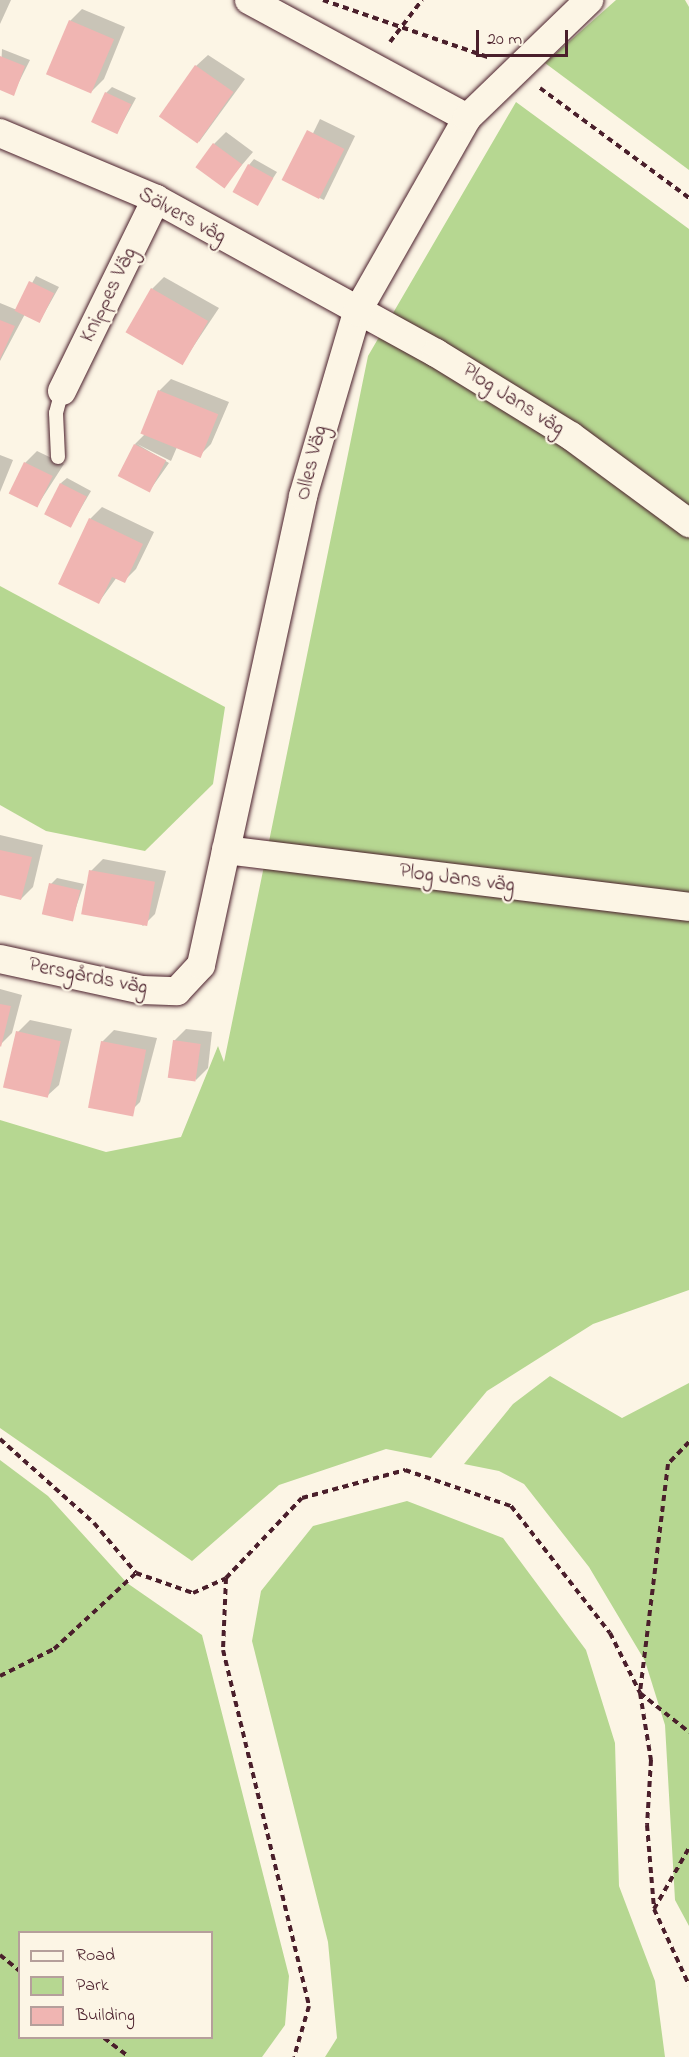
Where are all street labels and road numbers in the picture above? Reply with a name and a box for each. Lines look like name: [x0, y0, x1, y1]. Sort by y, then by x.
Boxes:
street label: Sölvers väg: [134, 182, 230, 250]
street label: Knippes Väg: [75, 243, 143, 347]
street label: Plog Jans väg: [457, 359, 569, 441]
street label: Olles Väg: [291, 423, 333, 503]
street label: Plog Jans väg: [398, 859, 516, 899]
street label: Persgårds väg: [26, 953, 150, 1001]

